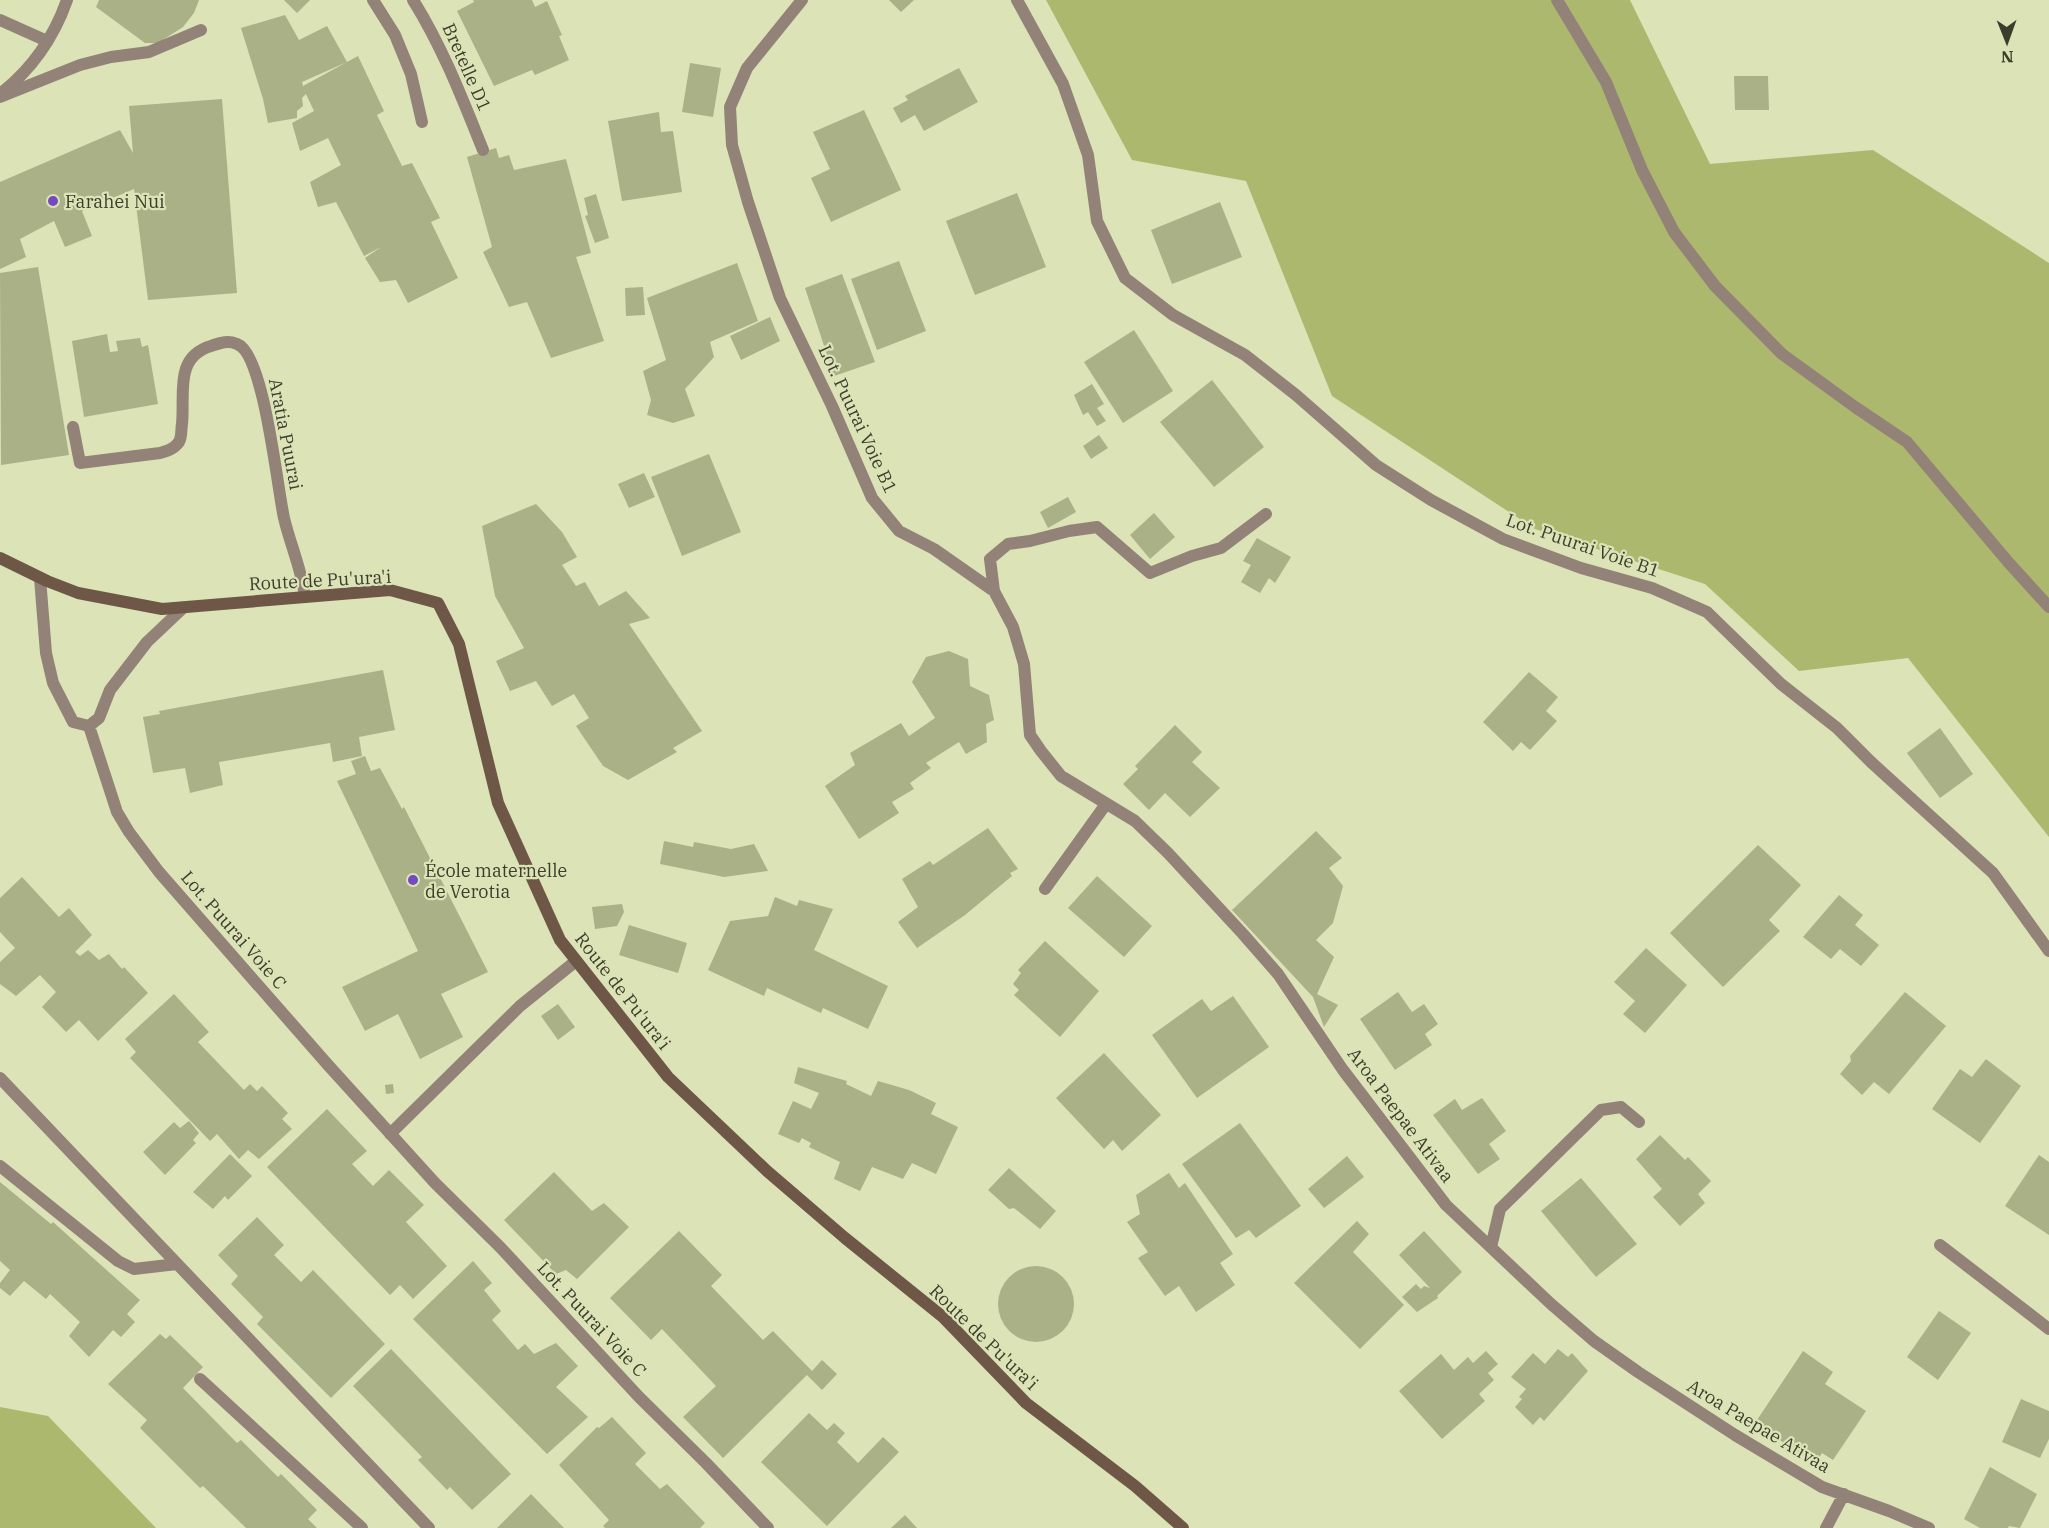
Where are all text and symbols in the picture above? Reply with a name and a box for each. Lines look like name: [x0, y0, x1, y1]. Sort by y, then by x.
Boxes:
north arrow: [1977, 12, 2037, 72]
street label: Bretelle D1: [437, 19, 497, 115]
text: N: [2001, 47, 2014, 67]
place label: Farahei Nui: [65, 190, 165, 213]
marker: Farahei Nui: [46, 194, 60, 208]
street label: Lot. Puurai Voie B1: [814, 341, 902, 497]
street label: Aratia Puurai: [264, 376, 308, 492]
street label: Lot. Puurai Voie B1: [1503, 508, 1663, 582]
street label: Route de Pu'ura'i: [248, 565, 392, 595]
place label: École maternelle de Verotia: [425, 859, 567, 903]
street label: Lot. Puurai Voie C: [176, 866, 292, 994]
marker: École maternelle de Verotia: [406, 873, 420, 887]
street label: Route de Pu'ura'i: [570, 928, 676, 1055]
street label: Aroa Paepae Ativaa: [1343, 1043, 1459, 1187]
street label: Lot. Puurai Voie C: [532, 1256, 652, 1382]
street label: Route de Pu'ura'i: [925, 1279, 1044, 1395]
street label: Aroa Paepae Ativaa: [1683, 1374, 1835, 1478]

